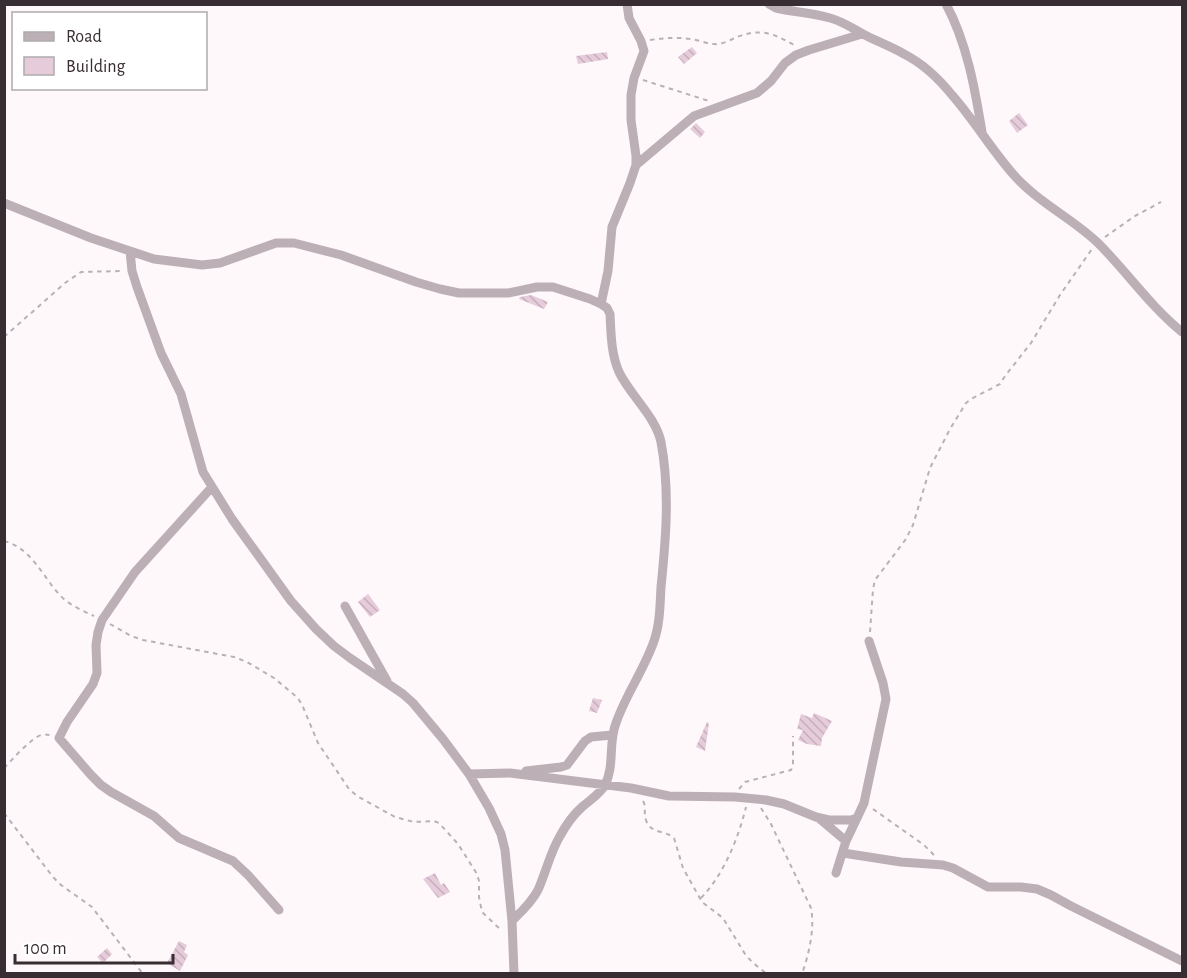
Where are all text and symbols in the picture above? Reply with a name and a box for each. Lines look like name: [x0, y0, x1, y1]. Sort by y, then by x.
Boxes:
legend: [12, 12, 207, 90]
text: Road: [66, 28, 102, 46]
text: Building: [66, 58, 126, 76]
scale bar: [15, 927, 172, 965]
text: 100 m: [24, 940, 67, 958]

